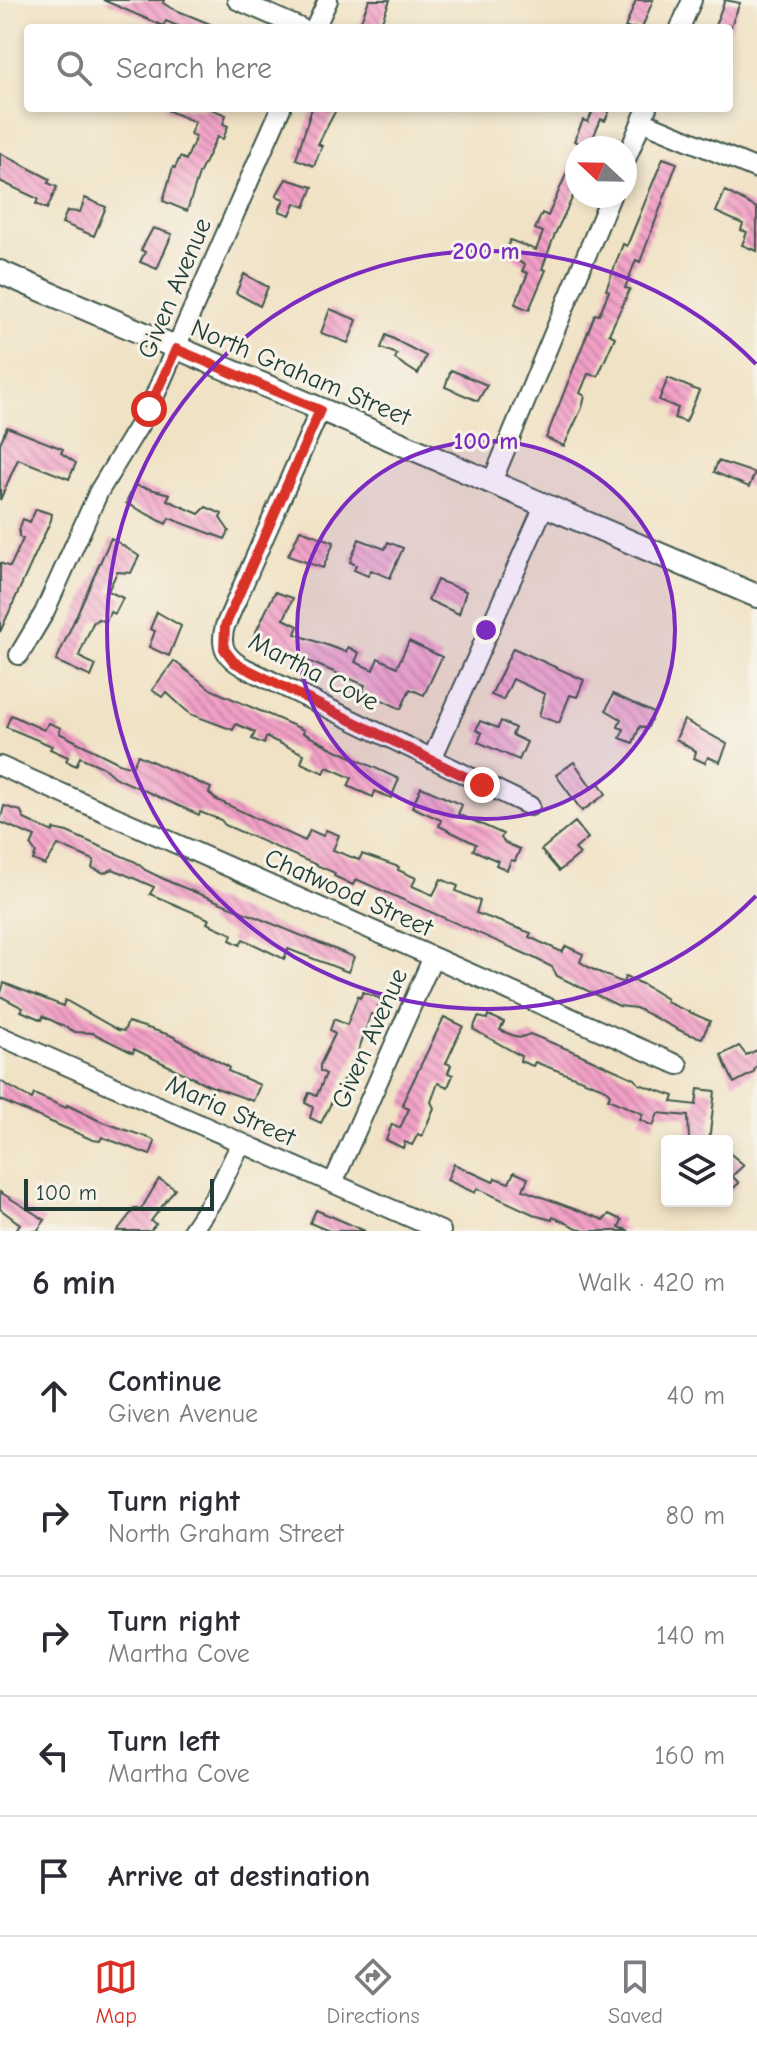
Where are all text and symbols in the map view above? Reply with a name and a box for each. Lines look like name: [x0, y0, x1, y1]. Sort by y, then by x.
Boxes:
search box: [24, 24, 733, 112]
icon: search: [52, 46, 96, 90]
text: Search here: [116, 51, 272, 86]
north arrow: [565, 136, 637, 208]
street label: Given Avenue: [132, 213, 218, 363]
text: 200 m: [452, 237, 520, 265]
street label: North Graham Street: [186, 313, 416, 433]
route start: [131, 391, 167, 427]
text: 100 m: [454, 427, 518, 455]
centre of rings: [472, 616, 500, 644]
street label: Martha Cove: [244, 626, 384, 717]
route end: [464, 767, 500, 803]
street label: Chatwood Street: [260, 842, 439, 944]
street label: Given Avenue: [326, 964, 414, 1113]
street label: Maria Street: [161, 1069, 301, 1153]
map controls: [661, 1135, 733, 1207]
button: layers: [661, 1135, 733, 1207]
scale bar: [24, 1175, 214, 1211]
text: 100 m: [36, 1180, 97, 1206]
text: 6 min: [32, 1263, 116, 1303]
text: Walk · 420 m: [578, 1268, 725, 1298]
text: Continue: [108, 1364, 222, 1399]
icon: ahead: [32, 1374, 76, 1418]
text: 40 m: [666, 1381, 725, 1411]
text: Given Avenue: [108, 1399, 258, 1429]
text: Turn right: [108, 1484, 240, 1519]
icon: right: [32, 1494, 76, 1538]
text: 80 m: [666, 1501, 725, 1531]
text: North Graham Street: [108, 1519, 344, 1549]
text: Turn right: [108, 1604, 240, 1639]
icon: right: [32, 1614, 76, 1658]
text: 140 m: [656, 1621, 725, 1651]
text: Martha Cove: [108, 1639, 250, 1669]
text: Turn left: [108, 1724, 220, 1759]
icon: left: [32, 1734, 76, 1778]
text: 160 m: [655, 1741, 725, 1771]
text: Martha Cove: [108, 1759, 250, 1789]
icon: arrive: [32, 1854, 76, 1898]
text: Arrive at destination: [108, 1859, 370, 1894]
tab: Map: [94, 1955, 138, 2029]
tab: Directions: [327, 1955, 420, 2029]
tab: Saved: [608, 1955, 663, 2029]

